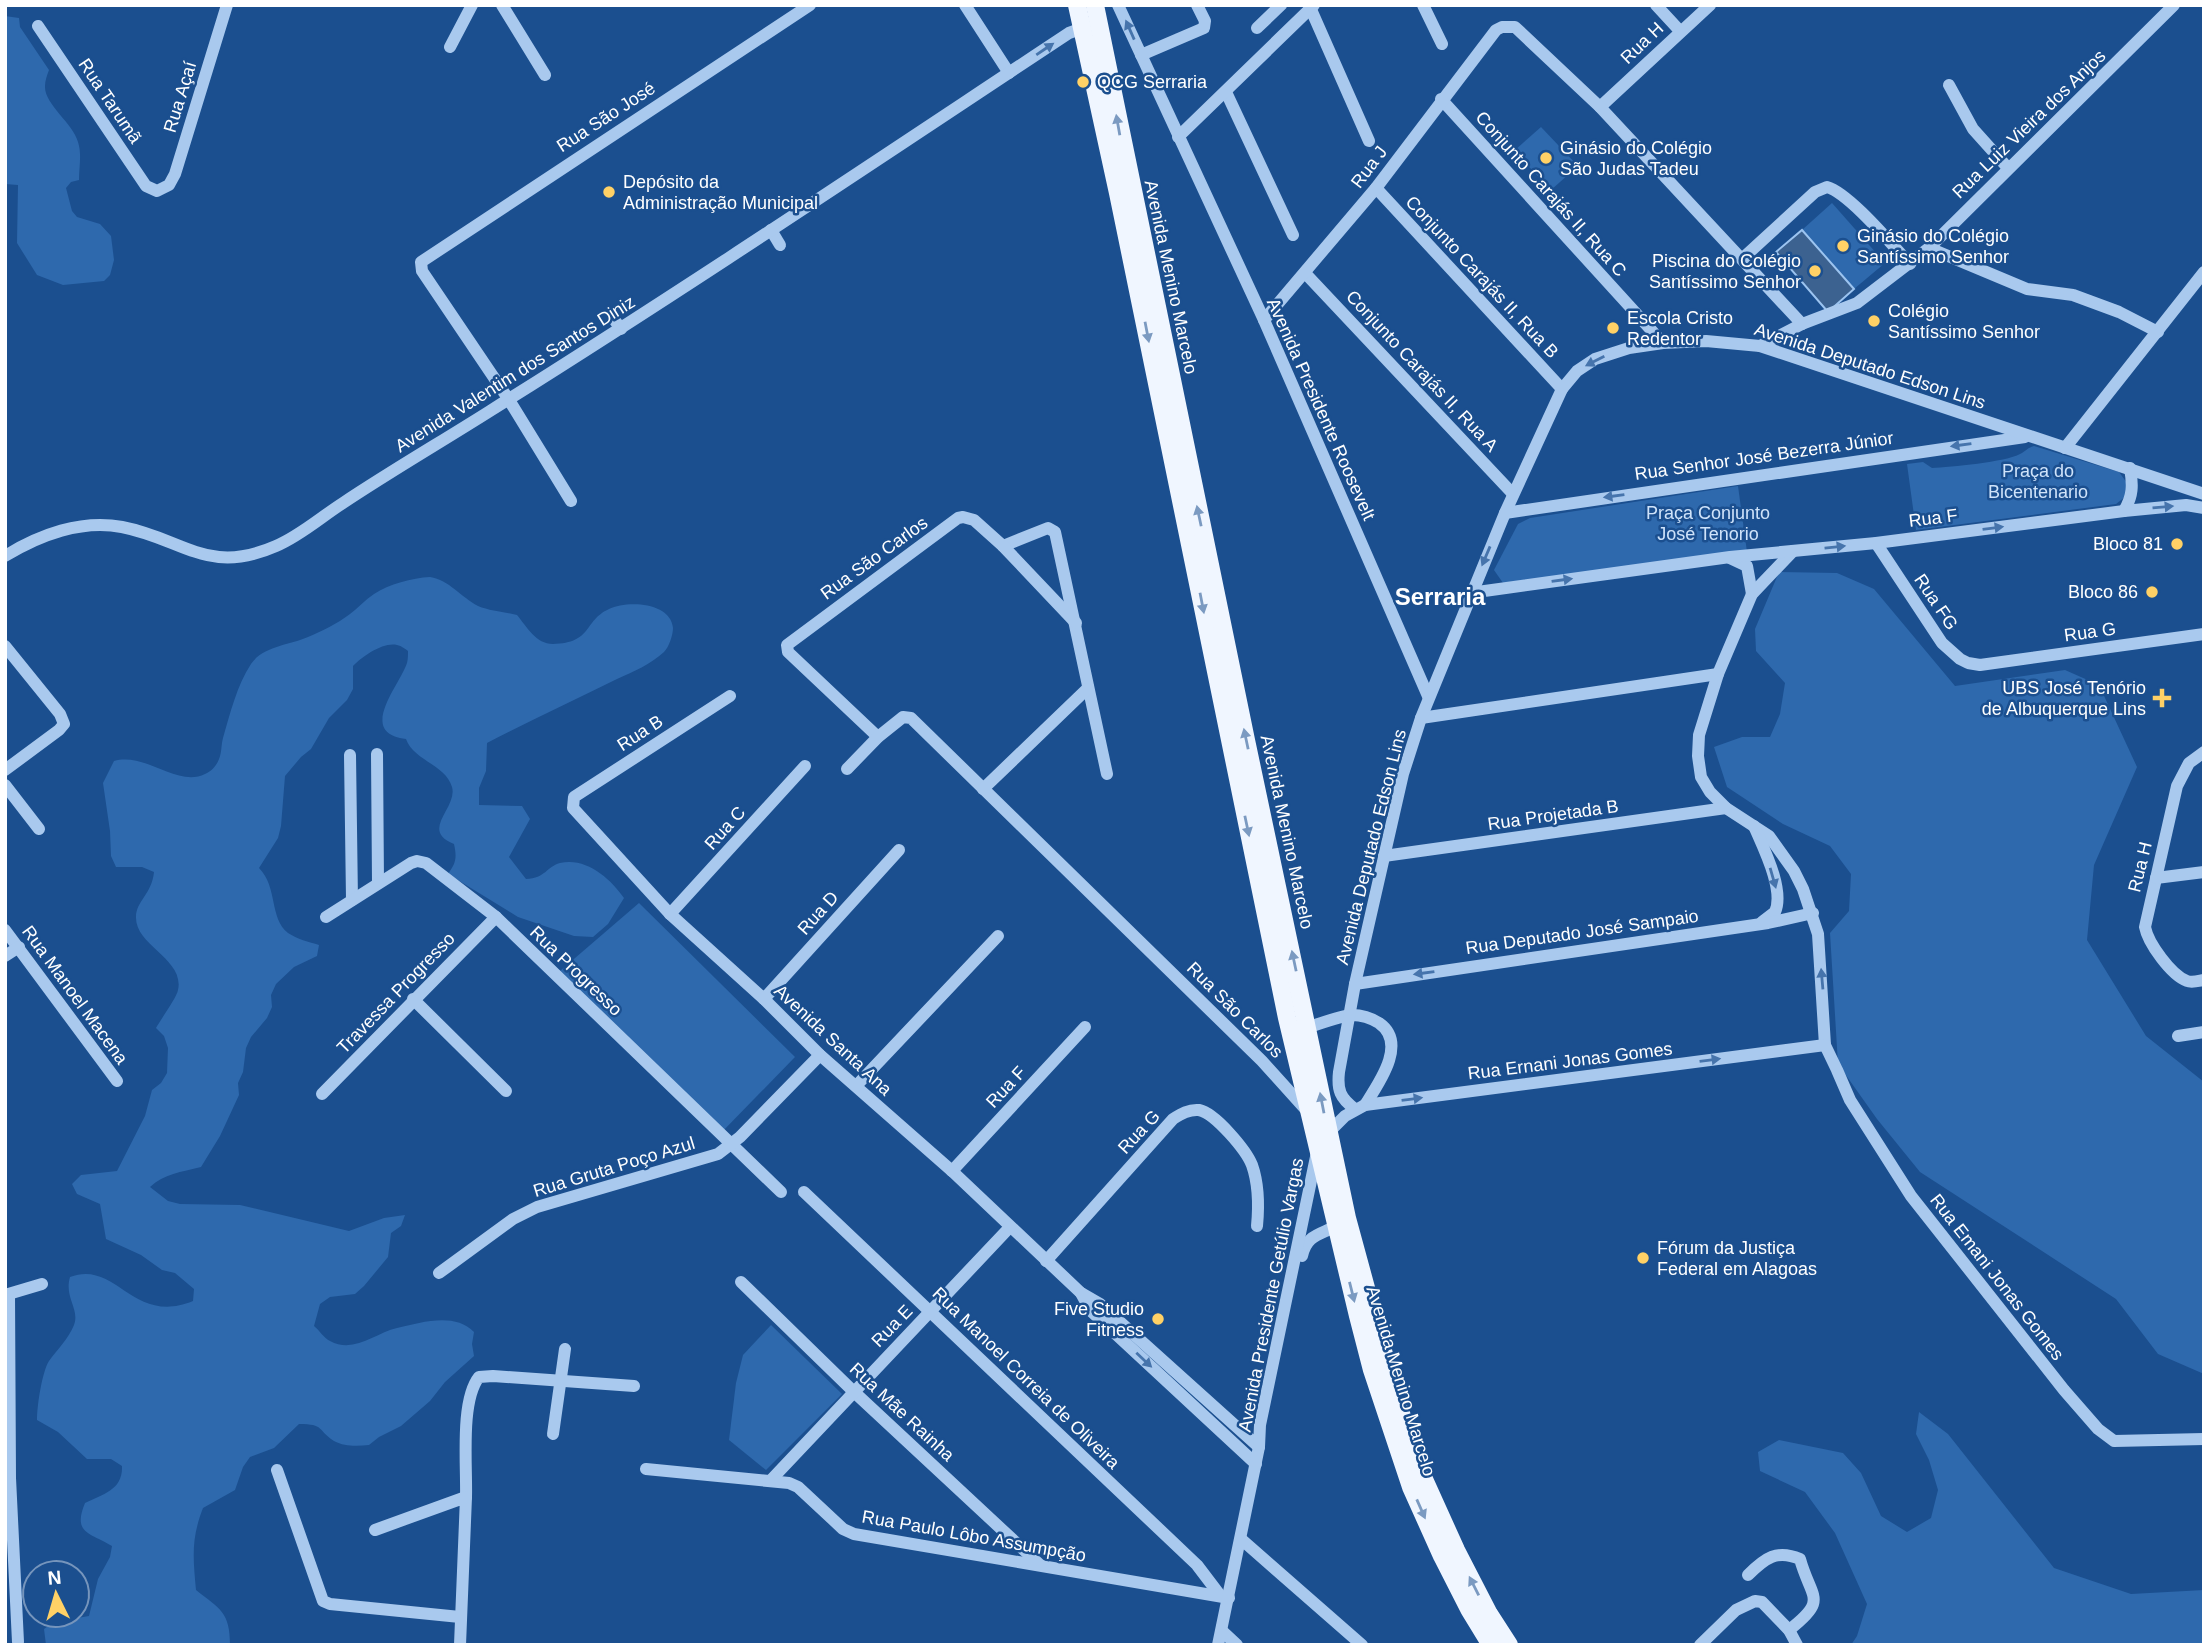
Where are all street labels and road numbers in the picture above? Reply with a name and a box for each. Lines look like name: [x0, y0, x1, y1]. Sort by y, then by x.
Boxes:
street label: Rua H: [1617, 18, 1667, 68]
street label: Rua Luiz Vieira dos Anjos: [1948, 46, 2110, 202]
street label: Rua Tarumã: [74, 55, 146, 148]
street label: Rua Açaí: [160, 59, 200, 135]
street label: Rua São José: [553, 78, 659, 156]
street label: Conjunto Carajás II, Rua C: [1472, 107, 1630, 281]
street label: Rua J: [1347, 142, 1391, 192]
street label: Avenida Menino Marcelo: [1141, 178, 1201, 376]
street label: Conjunto Carajás II, Rua B: [1402, 192, 1562, 362]
street label: Conjunto Carajás II, Rua A: [1342, 286, 1502, 456]
street label: Avenida Valentim dos Santos Diniz: [392, 292, 638, 456]
street label: Avenida Presidente Roosevelt: [1263, 295, 1379, 523]
street label: Avenida Deputado Edson Lins: [1752, 319, 1988, 413]
street label: Rua Senhor José Bezerra Júnior: [1633, 428, 1895, 484]
street label: Rua F: [1907, 505, 1959, 531]
street label: Rua São Carlos: [817, 513, 931, 603]
street label: Rua FG: [1910, 570, 1962, 634]
street label: Rua G: [2063, 618, 2117, 646]
street label: Rua B: [614, 711, 666, 755]
street label: Avenida Deputado Edson Lins: [1332, 727, 1410, 967]
street label: Avenida Menino Marcelo: [1257, 733, 1317, 931]
street label: Rua Projetada B: [1486, 796, 1620, 834]
street label: Rua C: [700, 802, 750, 854]
street label: Rua H: [2124, 840, 2156, 894]
street label: Rua D: [793, 887, 843, 939]
street label: Rua Deputado José Sampaio: [1464, 906, 1700, 958]
street label: Rua Manoel Macena: [18, 922, 132, 1069]
street label: Rua Progresso: [526, 922, 626, 1020]
street label: Travessa Progresso: [333, 928, 459, 1058]
street label: Rua São Carlos: [1183, 958, 1287, 1062]
street label: Avenida Santa Ana: [770, 981, 896, 1100]
street label: Rua Ernani Jonas Gomes: [1466, 1039, 1674, 1083]
street label: Rua F: [982, 1062, 1030, 1112]
street label: Rua G: [1114, 1106, 1164, 1158]
street label: Rua Gruta Poço Azul: [531, 1133, 697, 1201]
street label: Avenida Presidente Getúlio Vargas: [1235, 1156, 1307, 1434]
street label: Rua Emani Jonas Gomes: [1926, 1190, 2068, 1364]
street label: Rua Manoel Correia de Oliveira: [928, 1283, 1124, 1473]
street label: Avenida Menino Marcelo: [1363, 1284, 1439, 1478]
street label: Rua E: [867, 1301, 917, 1351]
street label: Rua Mãe Rainha: [846, 1359, 959, 1466]
street label: Rua Paulo Lôbo Assumpção: [860, 1506, 1088, 1566]

